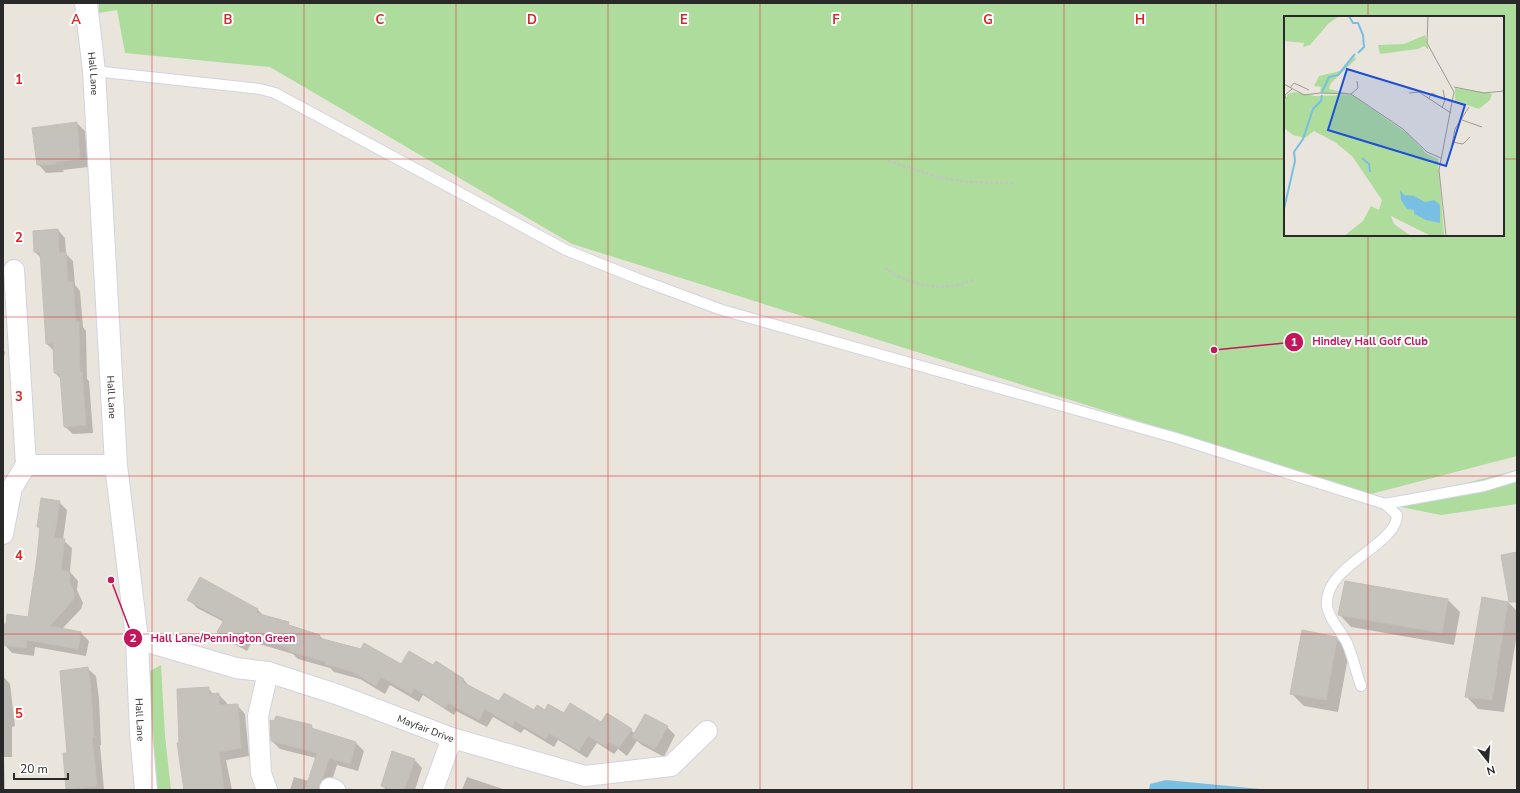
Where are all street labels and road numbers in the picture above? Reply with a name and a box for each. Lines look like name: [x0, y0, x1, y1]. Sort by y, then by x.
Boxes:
street label: Hall Lane: [84, 51, 101, 96]
street label: Hall Lane: [103, 375, 119, 419]
street label: Hall Lane: [131, 698, 148, 742]
street label: Mayfair Drive: [395, 712, 456, 746]

